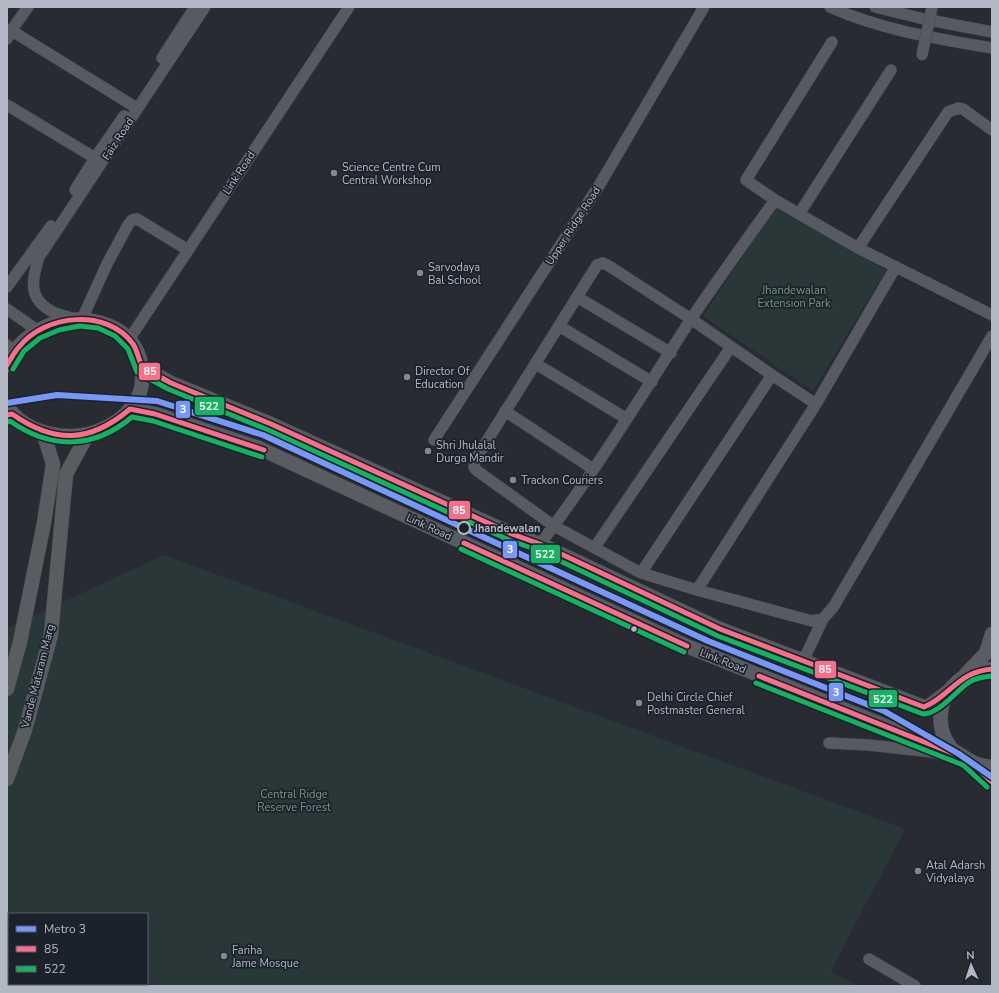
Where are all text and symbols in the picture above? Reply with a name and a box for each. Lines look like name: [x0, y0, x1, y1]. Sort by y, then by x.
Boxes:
street label: Faiz Road: [99, 115, 137, 163]
street label: Link Road: [219, 148, 259, 198]
place label: Science Centre Cum Central Workshop: [342, 160, 441, 188]
marker: Science Centre Cum Central Workshop: [329, 168, 339, 178]
street label: Upper Ridge Road: [542, 184, 604, 268]
place label: Sarvodaya Bal School: [428, 260, 482, 288]
marker: Sarvodaya Bal School: [415, 268, 425, 278]
park label: Jhandewalan Extension Park: [757, 283, 831, 311]
line badge: 85: [138, 362, 161, 381]
text: 85: [143, 364, 157, 379]
place label: Director Of Education: [415, 364, 470, 392]
marker: Director Of Education: [402, 372, 412, 382]
line badge: 522: [194, 396, 225, 416]
text: 522: [199, 399, 219, 414]
line badge: 3: [175, 400, 191, 419]
text: 3: [180, 402, 186, 417]
place label: Shri Jhulalal Durga Mandir: [436, 438, 504, 466]
marker: Shri Jhulalal Durga Mandir: [423, 446, 433, 456]
place label: Trackon Couriers: [521, 473, 603, 488]
marker: Trackon Couriers: [508, 475, 518, 485]
line badge: 85: [448, 500, 471, 520]
text: 85: [452, 503, 466, 518]
street label: Link Road: [404, 510, 454, 544]
marker: Jhandewalan: [457, 521, 471, 535]
place label: Jhandewalan: [473, 521, 541, 536]
line badge: 3: [502, 540, 518, 559]
text: 3: [507, 542, 513, 557]
line badge: 522: [530, 544, 561, 564]
text: 522: [535, 547, 555, 562]
street label: Vande Mataram Marg: [18, 622, 58, 730]
unlabelled marker: [629, 624, 639, 634]
street label: Link Road: [698, 645, 748, 677]
line badge: 85: [814, 660, 837, 679]
text: 85: [818, 662, 832, 677]
line badge: 3: [828, 682, 844, 702]
text: 3: [833, 685, 839, 700]
line badge: 522: [868, 689, 898, 708]
place label: Delhi Circle Chief Postmaster General: [647, 690, 745, 718]
text: 522: [873, 692, 893, 707]
marker: Delhi Circle Chief Postmaster General: [634, 698, 644, 708]
park label: Central Ridge Reserve Forest: [257, 787, 331, 815]
place label: Atal Adarsh Vidyalaya: [925, 858, 985, 886]
marker: Atal Adarsh Vidyalaya: [913, 866, 923, 876]
legend: [8, 913, 148, 985]
text: Metro 3: [44, 921, 86, 937]
text: 85: [44, 941, 58, 957]
place label: Fariha Jame Mosque: [231, 943, 299, 971]
north arrow: [951, 945, 991, 985]
text: N: [966, 948, 975, 963]
marker: Fariha Jame Mosque: [219, 951, 229, 961]
text: 522: [44, 961, 66, 977]

